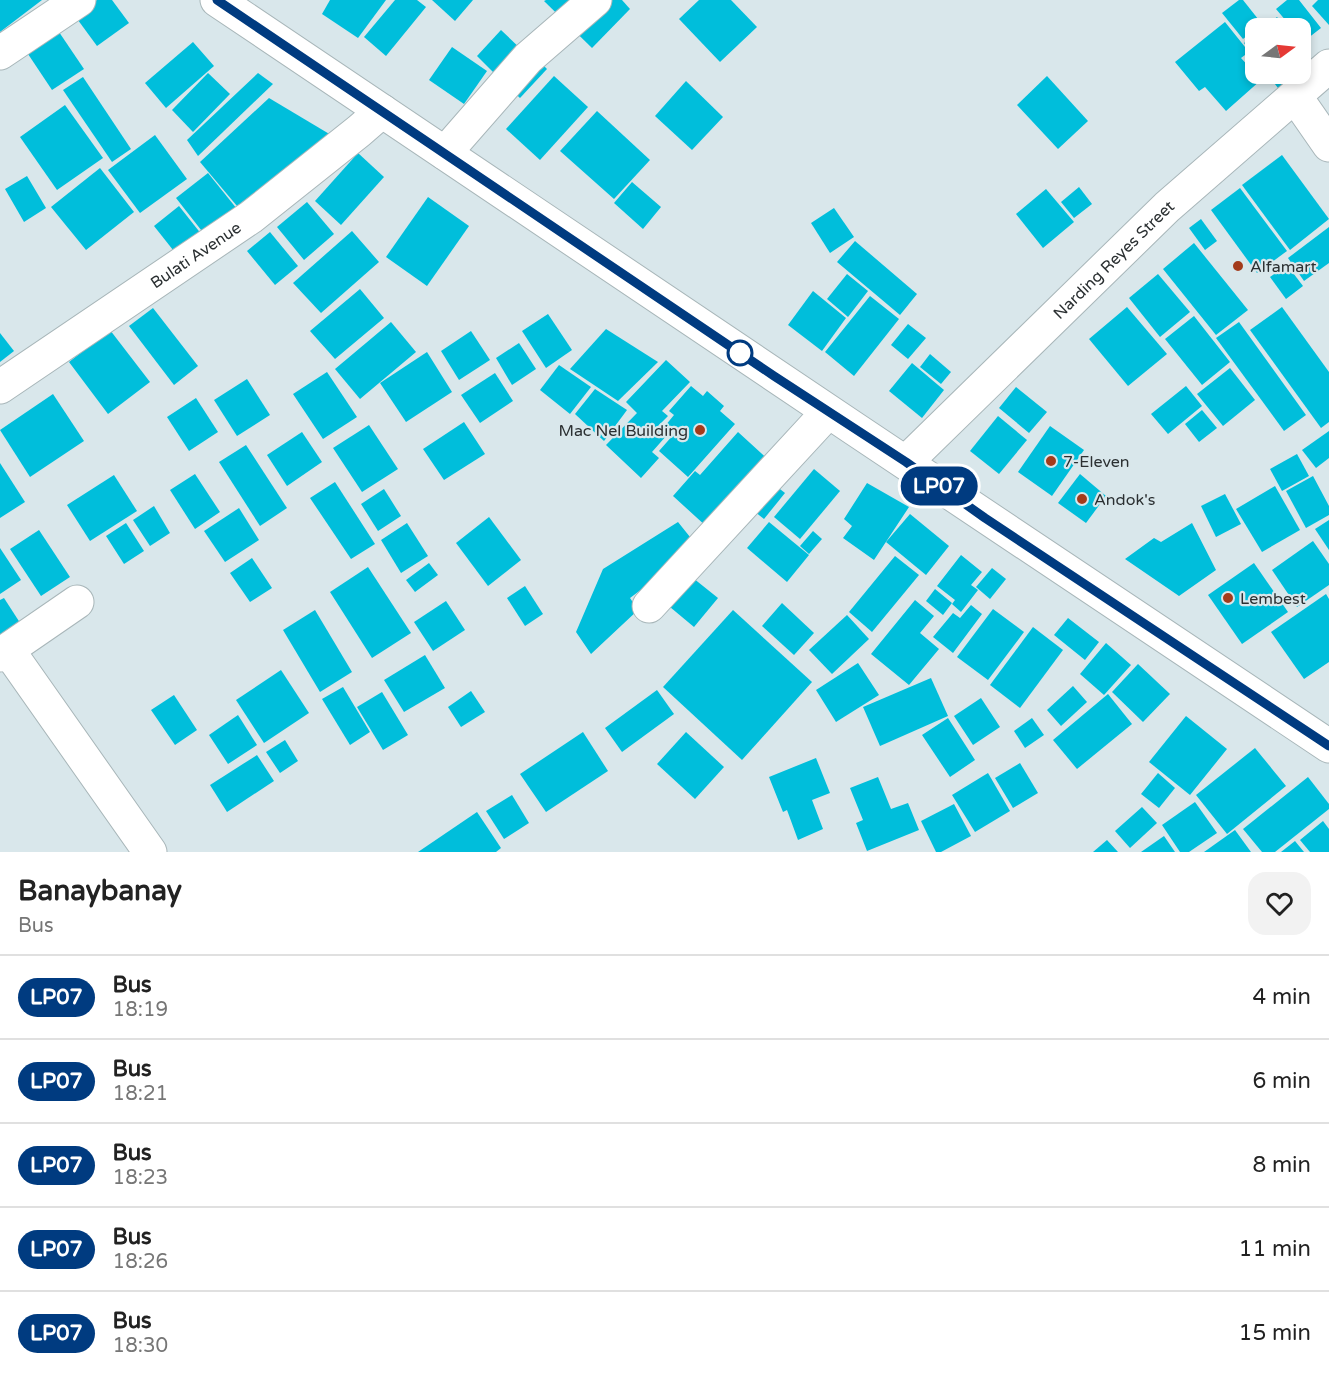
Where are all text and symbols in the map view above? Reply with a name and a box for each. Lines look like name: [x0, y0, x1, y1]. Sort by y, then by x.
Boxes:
north arrow: [1245, 18, 1311, 84]
map controls: [1245, 18, 1311, 84]
street label: Narding Reyes Street: [1049, 196, 1179, 324]
street label: Bulati Avenue: [147, 218, 245, 293]
place label: Alfamart: [1250, 257, 1317, 277]
marker: Alfamart: [1231, 259, 1245, 273]
unlabelled marker: [727, 340, 753, 366]
place label: Mac Nel Building: [558, 421, 688, 441]
marker: Mac Nel Building: [693, 423, 707, 437]
place label: 7-Eleven: [1063, 452, 1130, 472]
marker: 7-Eleven: [1044, 454, 1058, 468]
line badge: LP07: [897, 466, 981, 506]
text: LP07: [913, 474, 965, 499]
place label: Andok's: [1094, 490, 1155, 510]
marker: Andok's: [1075, 492, 1089, 506]
place label: Lembest: [1240, 589, 1306, 609]
marker: Lembest: [1221, 591, 1235, 605]
button: heart: [1248, 872, 1311, 935]
text: Banaybanay: [18, 874, 182, 908]
text: Bus: [18, 914, 54, 938]
text: Bus: [113, 972, 152, 998]
text: 4 min: [1252, 984, 1311, 1010]
text: LP07: [30, 985, 83, 1010]
text: 18:19: [113, 998, 168, 1022]
text: Bus: [113, 1056, 152, 1082]
text: 6 min: [1252, 1068, 1311, 1094]
text: LP07: [30, 1069, 83, 1094]
text: 18:21: [113, 1082, 168, 1106]
text: Bus: [113, 1140, 152, 1166]
text: 8 min: [1252, 1152, 1311, 1178]
text: LP07: [30, 1153, 83, 1178]
text: 18:23: [113, 1166, 168, 1190]
text: Bus: [113, 1224, 152, 1250]
text: 11 min: [1239, 1236, 1311, 1262]
text: LP07: [30, 1237, 83, 1262]
text: 18:26: [113, 1250, 168, 1274]
text: Bus: [113, 1308, 152, 1334]
text: 15 min: [1239, 1320, 1311, 1346]
text: LP07: [30, 1321, 83, 1346]
text: 18:30: [113, 1334, 168, 1358]

